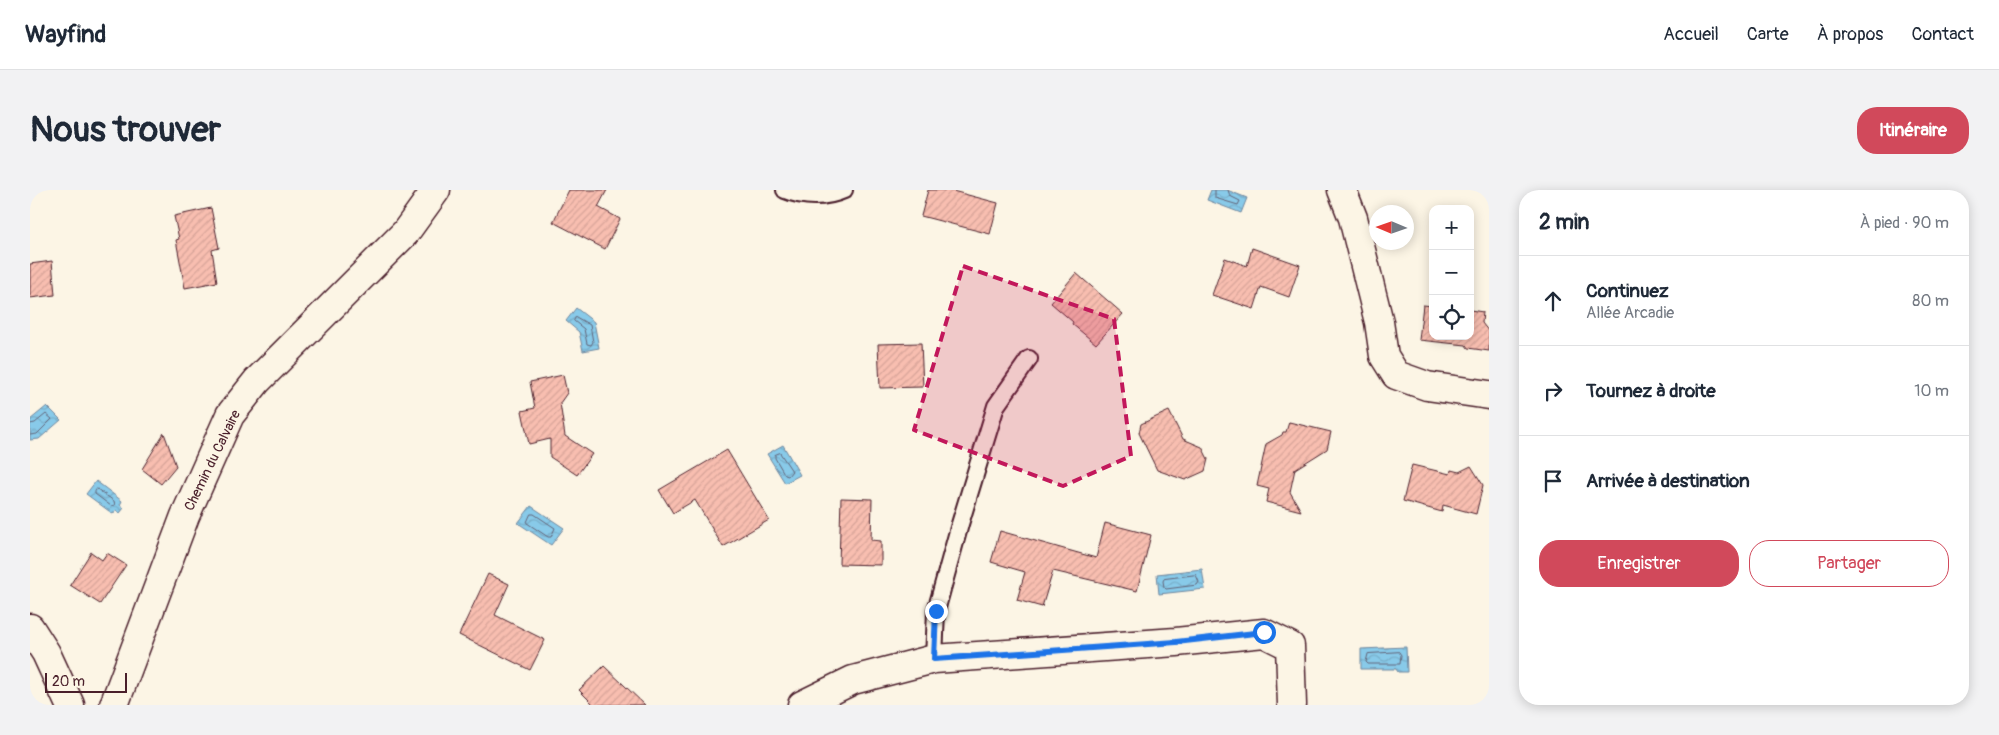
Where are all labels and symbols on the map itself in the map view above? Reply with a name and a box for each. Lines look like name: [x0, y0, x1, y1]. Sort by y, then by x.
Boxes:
north arrow: [1369, 205, 1414, 250]
street label: Chemin du Calvaire: [181, 407, 244, 513]
route end: [925, 600, 948, 623]
route start: [1253, 621, 1276, 644]
scale bar: [45, 670, 128, 693]

